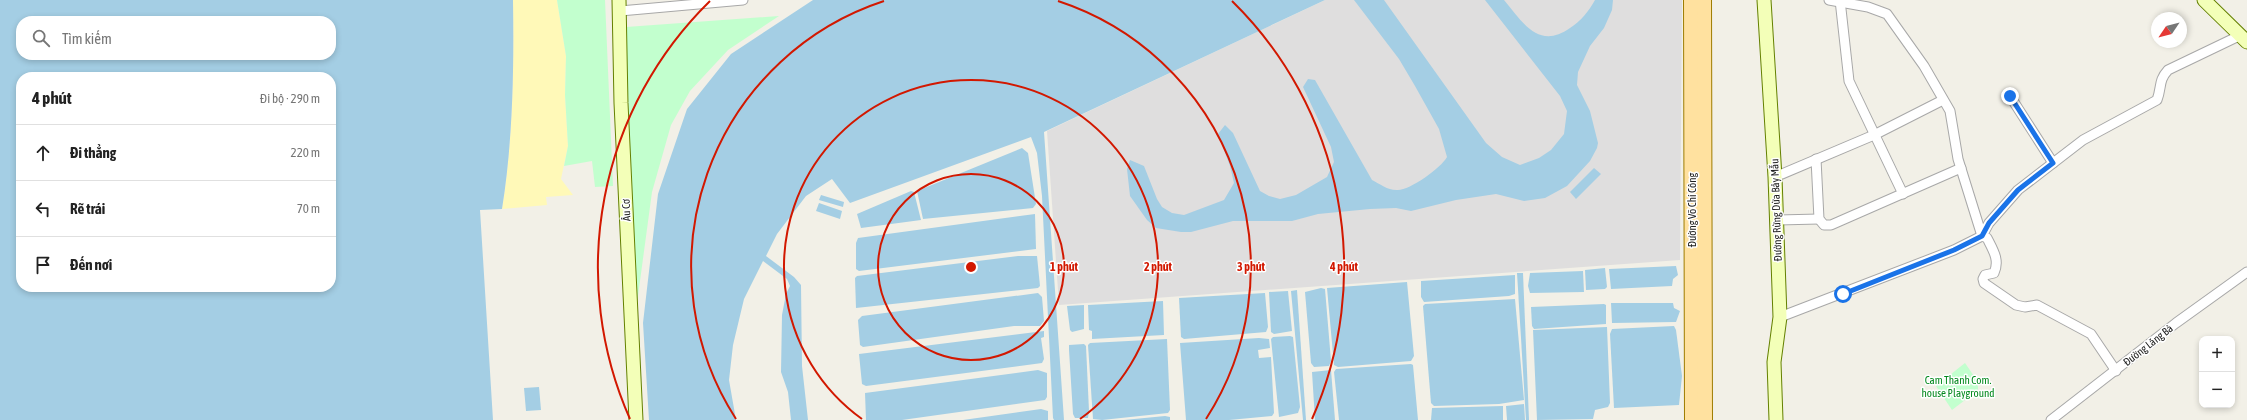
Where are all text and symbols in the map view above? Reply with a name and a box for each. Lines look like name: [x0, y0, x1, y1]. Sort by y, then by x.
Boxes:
north arrow: [2151, 12, 2187, 48]
search box: [16, 16, 336, 60]
icon: search: [30, 27, 52, 49]
text: Tìm kiếm: [62, 30, 112, 47]
route end: [2001, 87, 2019, 105]
text: 4 phút: [32, 88, 72, 108]
text: Đi bộ · 290 m: [260, 91, 320, 106]
icon: ahead: [32, 142, 54, 164]
text: Đi thẳng: [70, 144, 116, 161]
text: 220 m: [291, 145, 320, 160]
street label: Đường Rừng Dừa Bảy Mẫu: [1768, 158, 1784, 262]
street label: Đường Võ Chí Công: [1686, 173, 1698, 247]
icon: left: [32, 198, 54, 220]
street label: Âu Cơ: [620, 199, 632, 221]
text: Rẽ trái: [70, 200, 105, 217]
text: 70 m: [297, 201, 320, 216]
icon: arrive: [32, 254, 54, 276]
text: Đến nơi: [70, 256, 112, 273]
centre of rings: [964, 260, 978, 274]
text: 1 phút: [1050, 260, 1079, 274]
text: 2 phút: [1144, 260, 1173, 274]
text: 3 phút: [1237, 260, 1266, 274]
text: 4 phút: [1329, 260, 1359, 274]
route start: [1834, 285, 1852, 303]
street label: Đường Lăng Bà: [2121, 322, 2175, 368]
map controls: [2199, 336, 2235, 408]
button: +: [2199, 336, 2235, 372]
button: −: [2199, 372, 2235, 408]
park label: Cam Thanh Com. house Playground: [1921, 374, 1995, 399]

